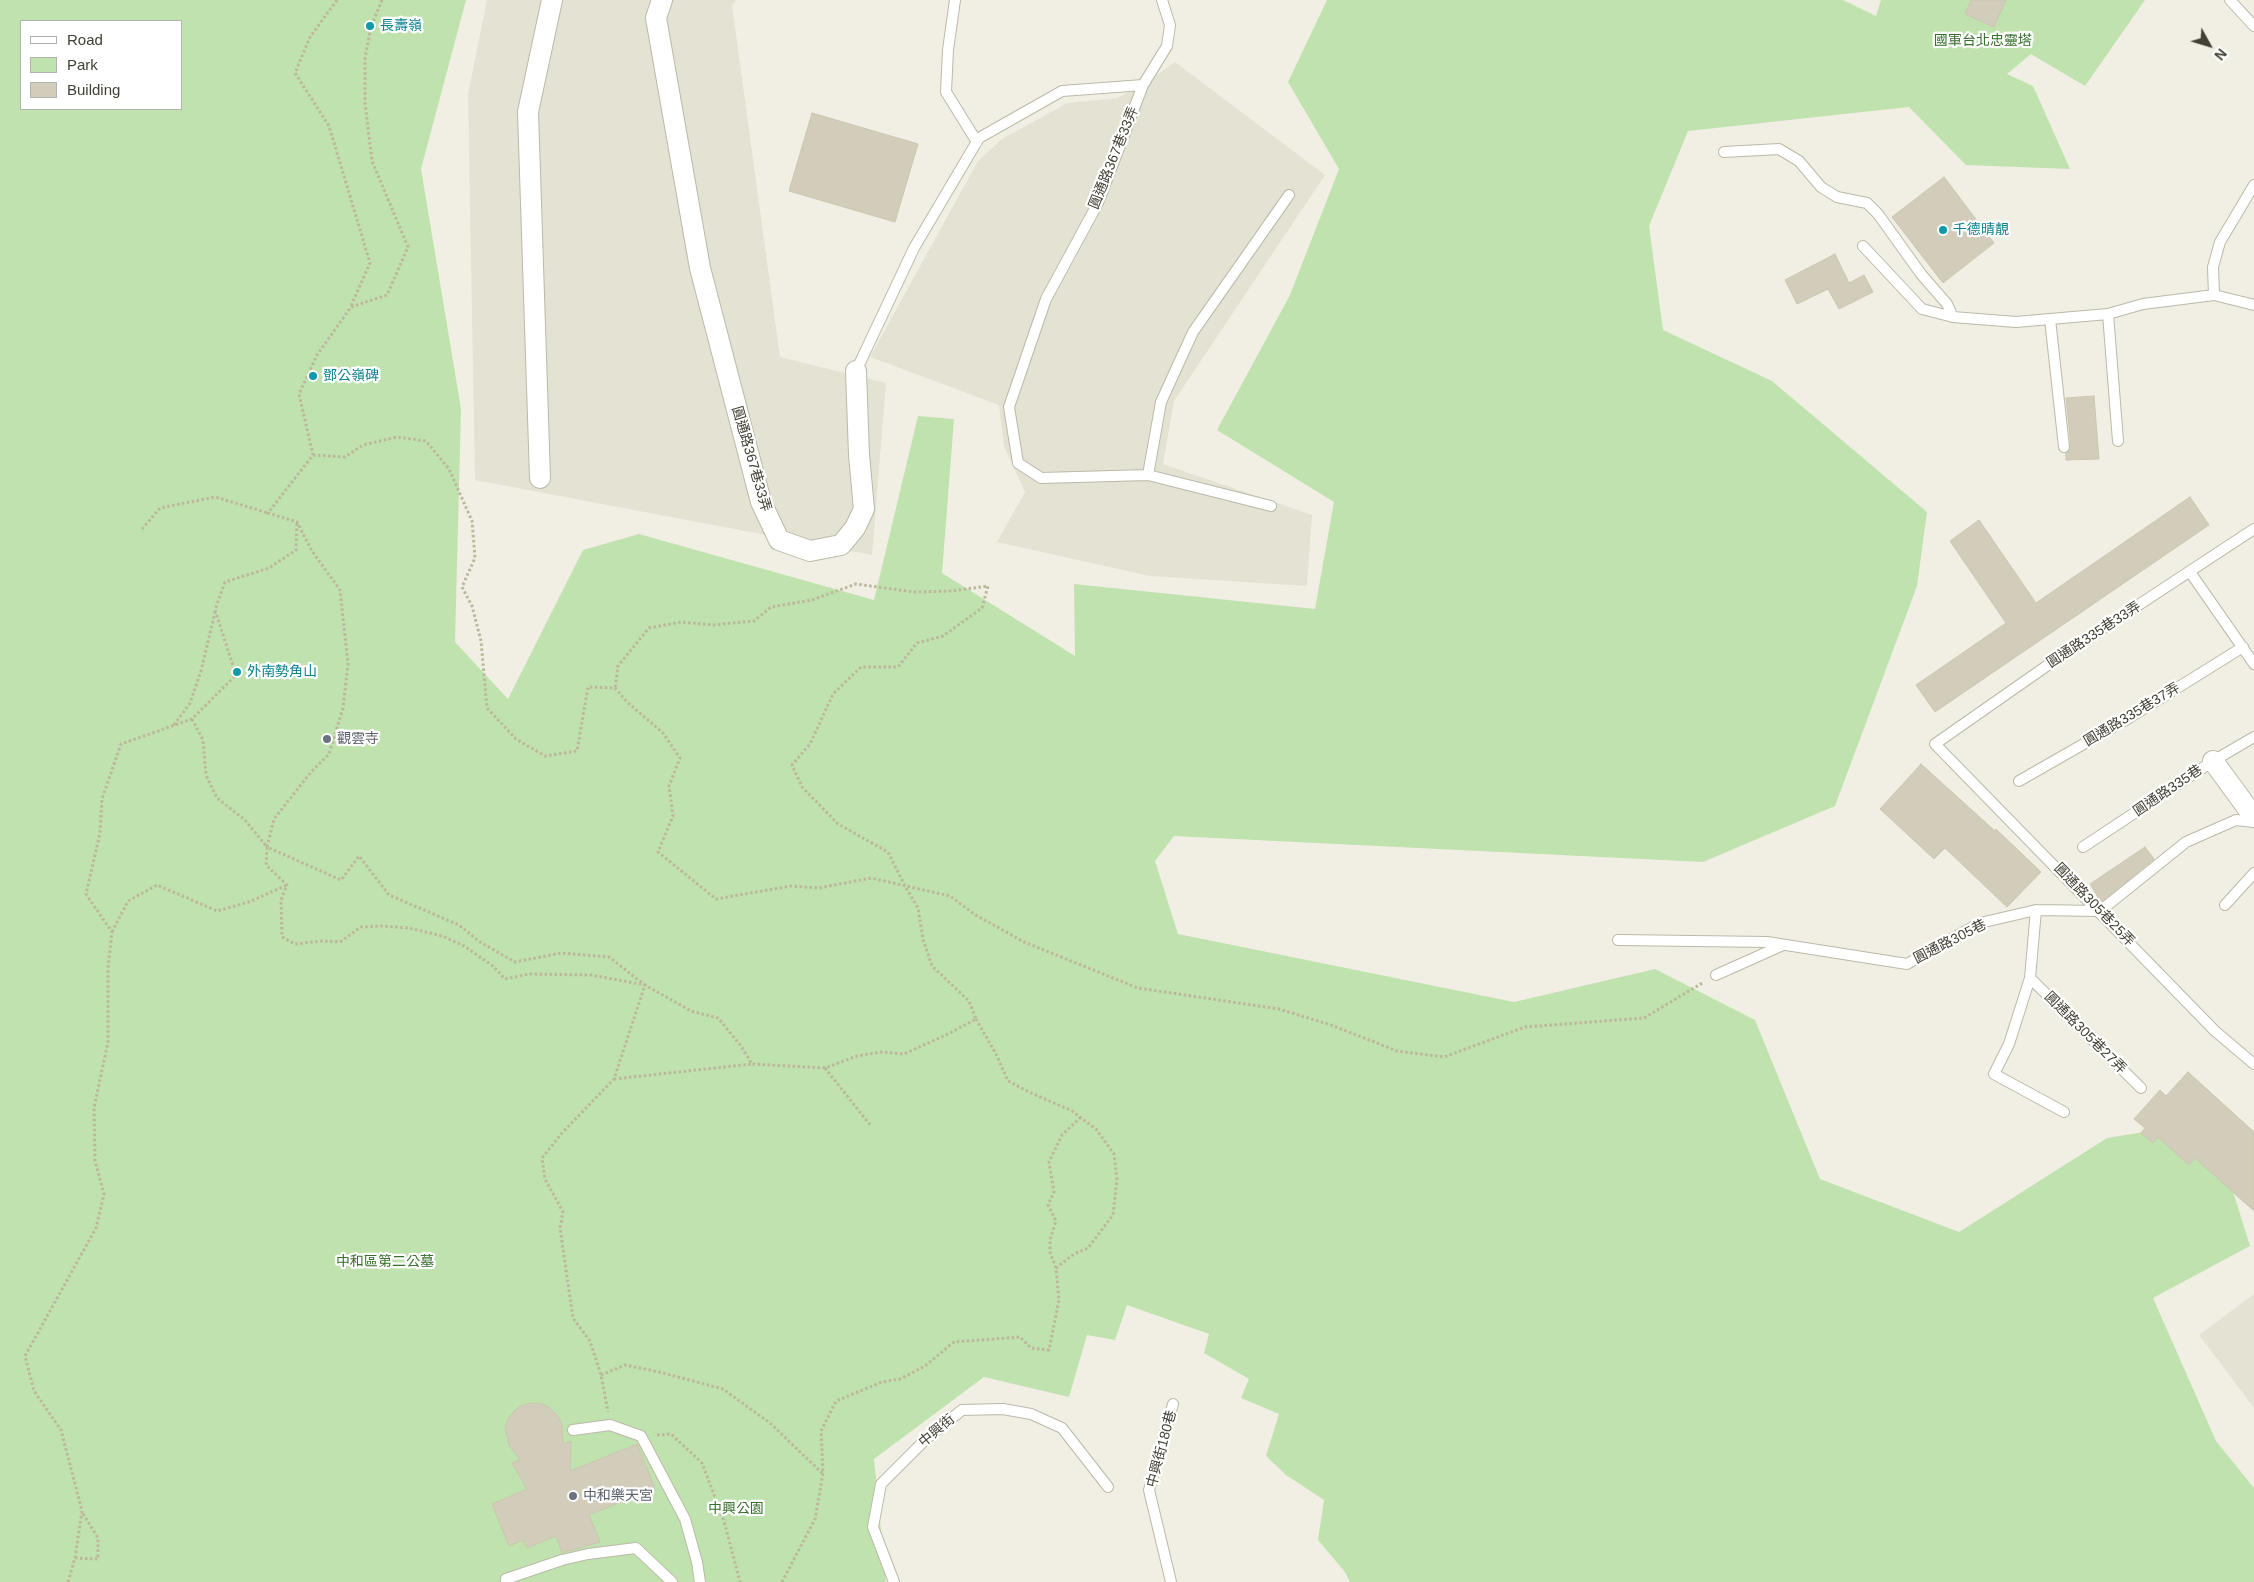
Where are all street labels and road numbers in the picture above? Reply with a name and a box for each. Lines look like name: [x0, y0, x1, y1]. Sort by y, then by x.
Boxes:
street label: 圓通路367巷33弄: [1086, 104, 1142, 212]
street label: 圓通路367巷33弄: [728, 404, 774, 514]
street label: 圓通路335巷33弄: [2044, 598, 2144, 672]
street label: 圓通路335巷37弄: [2081, 680, 2183, 750]
street label: 圓通路335巷: [2130, 762, 2206, 820]
street label: 圓通路305巷25弄: [2050, 860, 2138, 950]
street label: 圓通路305巷: [1911, 917, 1989, 967]
street label: 圓通路305巷27弄: [2041, 989, 2129, 1077]
street label: 中興街180巷: [1144, 1408, 1180, 1490]
street label: 中興街: [916, 1411, 958, 1451]

